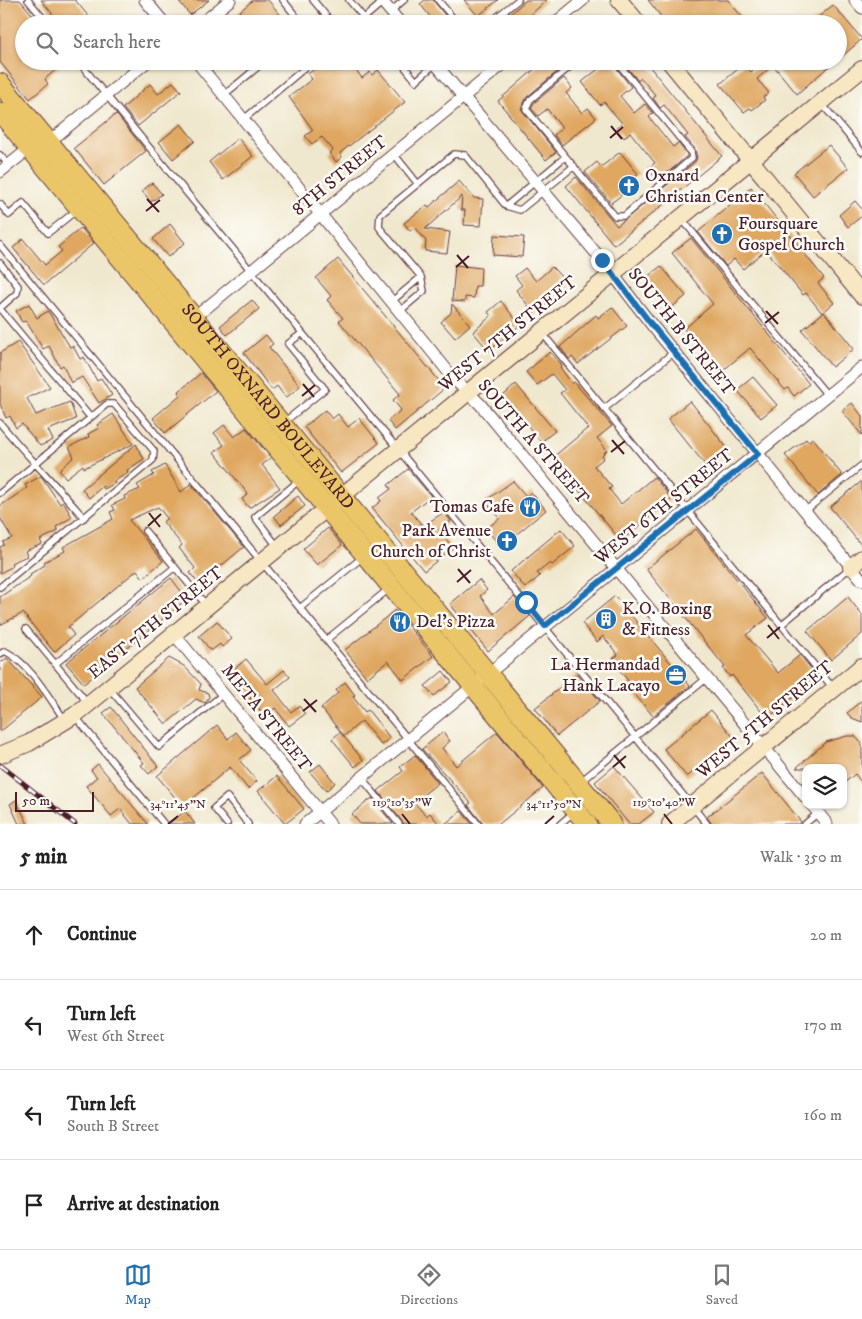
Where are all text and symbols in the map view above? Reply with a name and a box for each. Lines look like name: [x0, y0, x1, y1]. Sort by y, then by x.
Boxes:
search box: [15, 15, 847, 70]
icon: search: [33, 29, 61, 57]
text: Search here: [73, 31, 161, 54]
street label: 8TH STREET: [288, 131, 392, 221]
place label: Oxnard Christian Center: [645, 165, 764, 208]
church icon: Oxnard Christian Center: [617, 174, 641, 198]
place label: Foursquare Gospel Church: [738, 213, 845, 256]
church icon: Foursquare Gospel Church: [710, 222, 734, 246]
route end: [591, 249, 614, 272]
street label: SOUTH B STREET: [623, 264, 740, 401]
street label: WEST 7TH STREET: [433, 271, 582, 397]
street label: SOUTH OXNARD BOULEVARD: [176, 299, 359, 514]
street label: SOUTH A STREET: [473, 375, 593, 509]
street label: WEST 6TH STREET: [589, 444, 738, 570]
restaurant icon: Tomas Cafe: [518, 495, 542, 519]
place label: Tomas Cafe: [430, 496, 514, 518]
place label: Park Avenue Church of Christ: [371, 520, 491, 563]
church icon: Park Avenue Church of Christ: [495, 529, 519, 553]
street label: EAST 7TH STREET: [84, 562, 228, 684]
route start: [515, 591, 538, 614]
place label: K.O. Boxing & Fitness: [622, 598, 712, 641]
building icon: K.O. Boxing & Fitness: [594, 607, 618, 631]
restaurant icon: Del's Pizza: [388, 610, 412, 634]
place label: Del's Pizza: [416, 611, 495, 633]
place label: La Hermandad Hank Lacayo: [550, 654, 660, 697]
street label: WEST 5TH STREET: [691, 656, 838, 784]
street label: META STREET: [216, 660, 316, 776]
office icon: La Hermandad Hank Lacayo: [664, 663, 688, 687]
map controls: [802, 764, 847, 809]
button: layers: [802, 764, 847, 809]
scale bar: [15, 789, 94, 812]
text: 50 m: [22, 792, 50, 810]
text: 119°10'35"W: [372, 795, 433, 810]
text: 119°10'40"W: [633, 795, 696, 810]
text: 34°11'45"N: [150, 797, 206, 812]
text: 34°11'50"N: [526, 797, 582, 812]
text: 5 min: [20, 844, 67, 870]
text: Walk · 350 m: [760, 847, 842, 867]
icon: ahead: [20, 921, 48, 949]
text: Continue: [67, 923, 137, 946]
text: 20 m: [810, 925, 842, 945]
text: Turn left: [67, 1003, 136, 1026]
icon: left: [20, 1011, 48, 1039]
text: 170 m: [804, 1015, 842, 1035]
text: West 6th Street: [67, 1026, 165, 1046]
text: Turn left: [67, 1093, 136, 1116]
icon: left: [20, 1101, 48, 1129]
text: 160 m: [804, 1105, 842, 1125]
text: South B Street: [67, 1116, 159, 1136]
icon: arrive: [20, 1191, 48, 1219]
text: Arrive at destination: [67, 1193, 219, 1216]
tab: Map: [124, 1261, 152, 1309]
tab: Directions: [400, 1261, 458, 1309]
tab: Saved: [706, 1261, 738, 1309]

